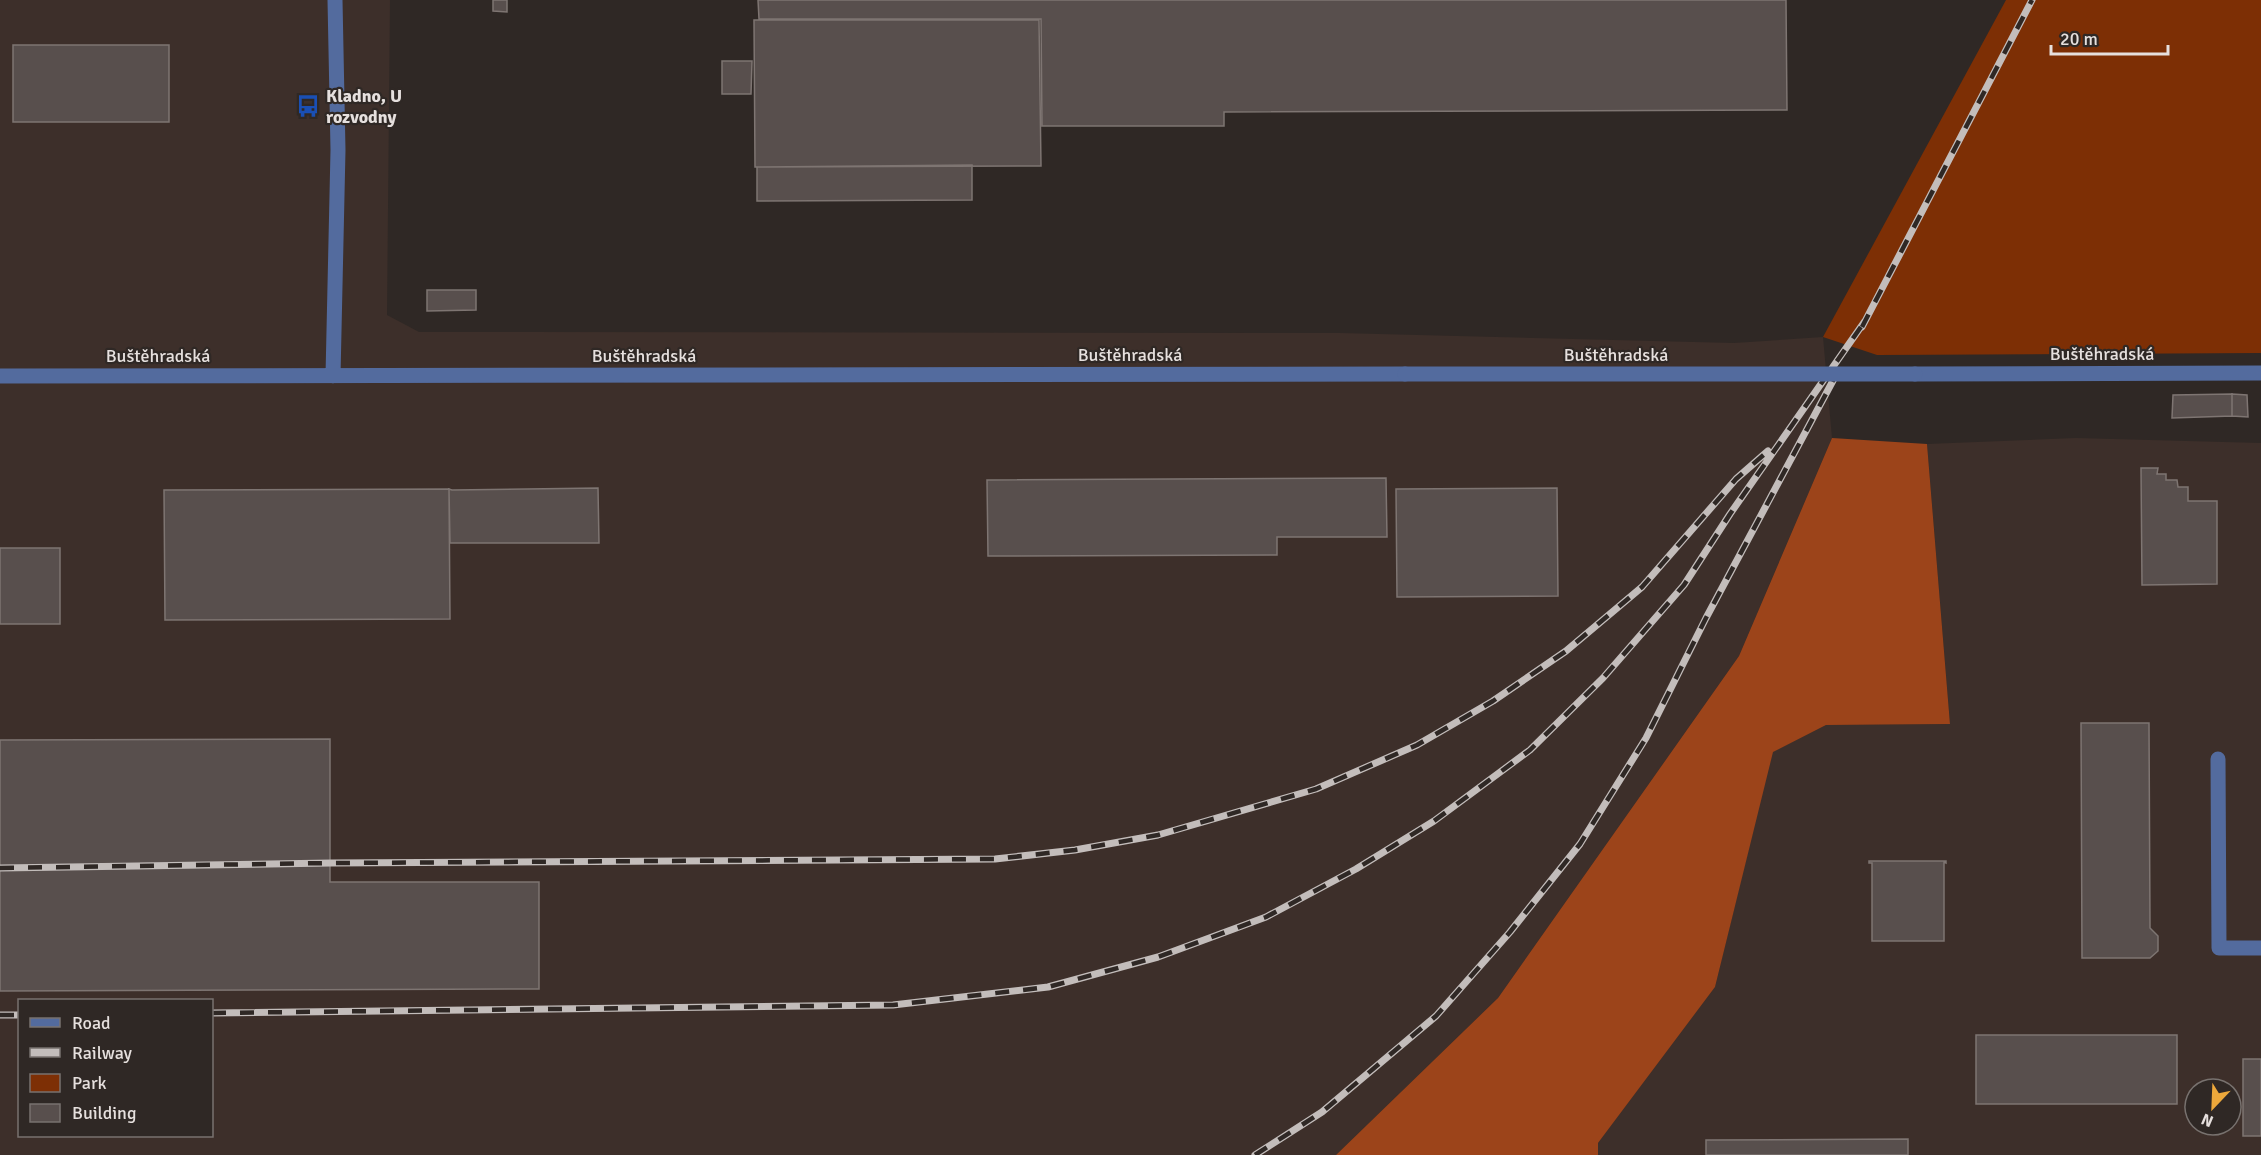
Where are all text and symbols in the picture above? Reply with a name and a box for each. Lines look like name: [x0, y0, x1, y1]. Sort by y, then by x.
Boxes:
scale bar: [2051, 18, 2168, 56]
text: 20 m: [2060, 28, 2098, 50]
place label: Kladno, U rozvodny: [326, 85, 402, 128]
bus stop icon: Kladno, U rozvodny: [295, 93, 321, 119]
street label: Buštěhradská: [2050, 343, 2154, 365]
street label: Buštěhradská: [1078, 344, 1182, 366]
street label: Buštěhradská: [1564, 344, 1668, 366]
street label: Buštěhradská: [106, 345, 210, 367]
street label: Buštěhradská: [592, 345, 696, 367]
legend: [18, 999, 213, 1137]
text: Road: [72, 1012, 111, 1034]
text: Railway: [72, 1042, 133, 1064]
text: Park: [72, 1072, 107, 1094]
north arrow: [2183, 1077, 2243, 1137]
text: Building: [72, 1102, 136, 1124]
text: N: [2198, 1109, 2217, 1131]

